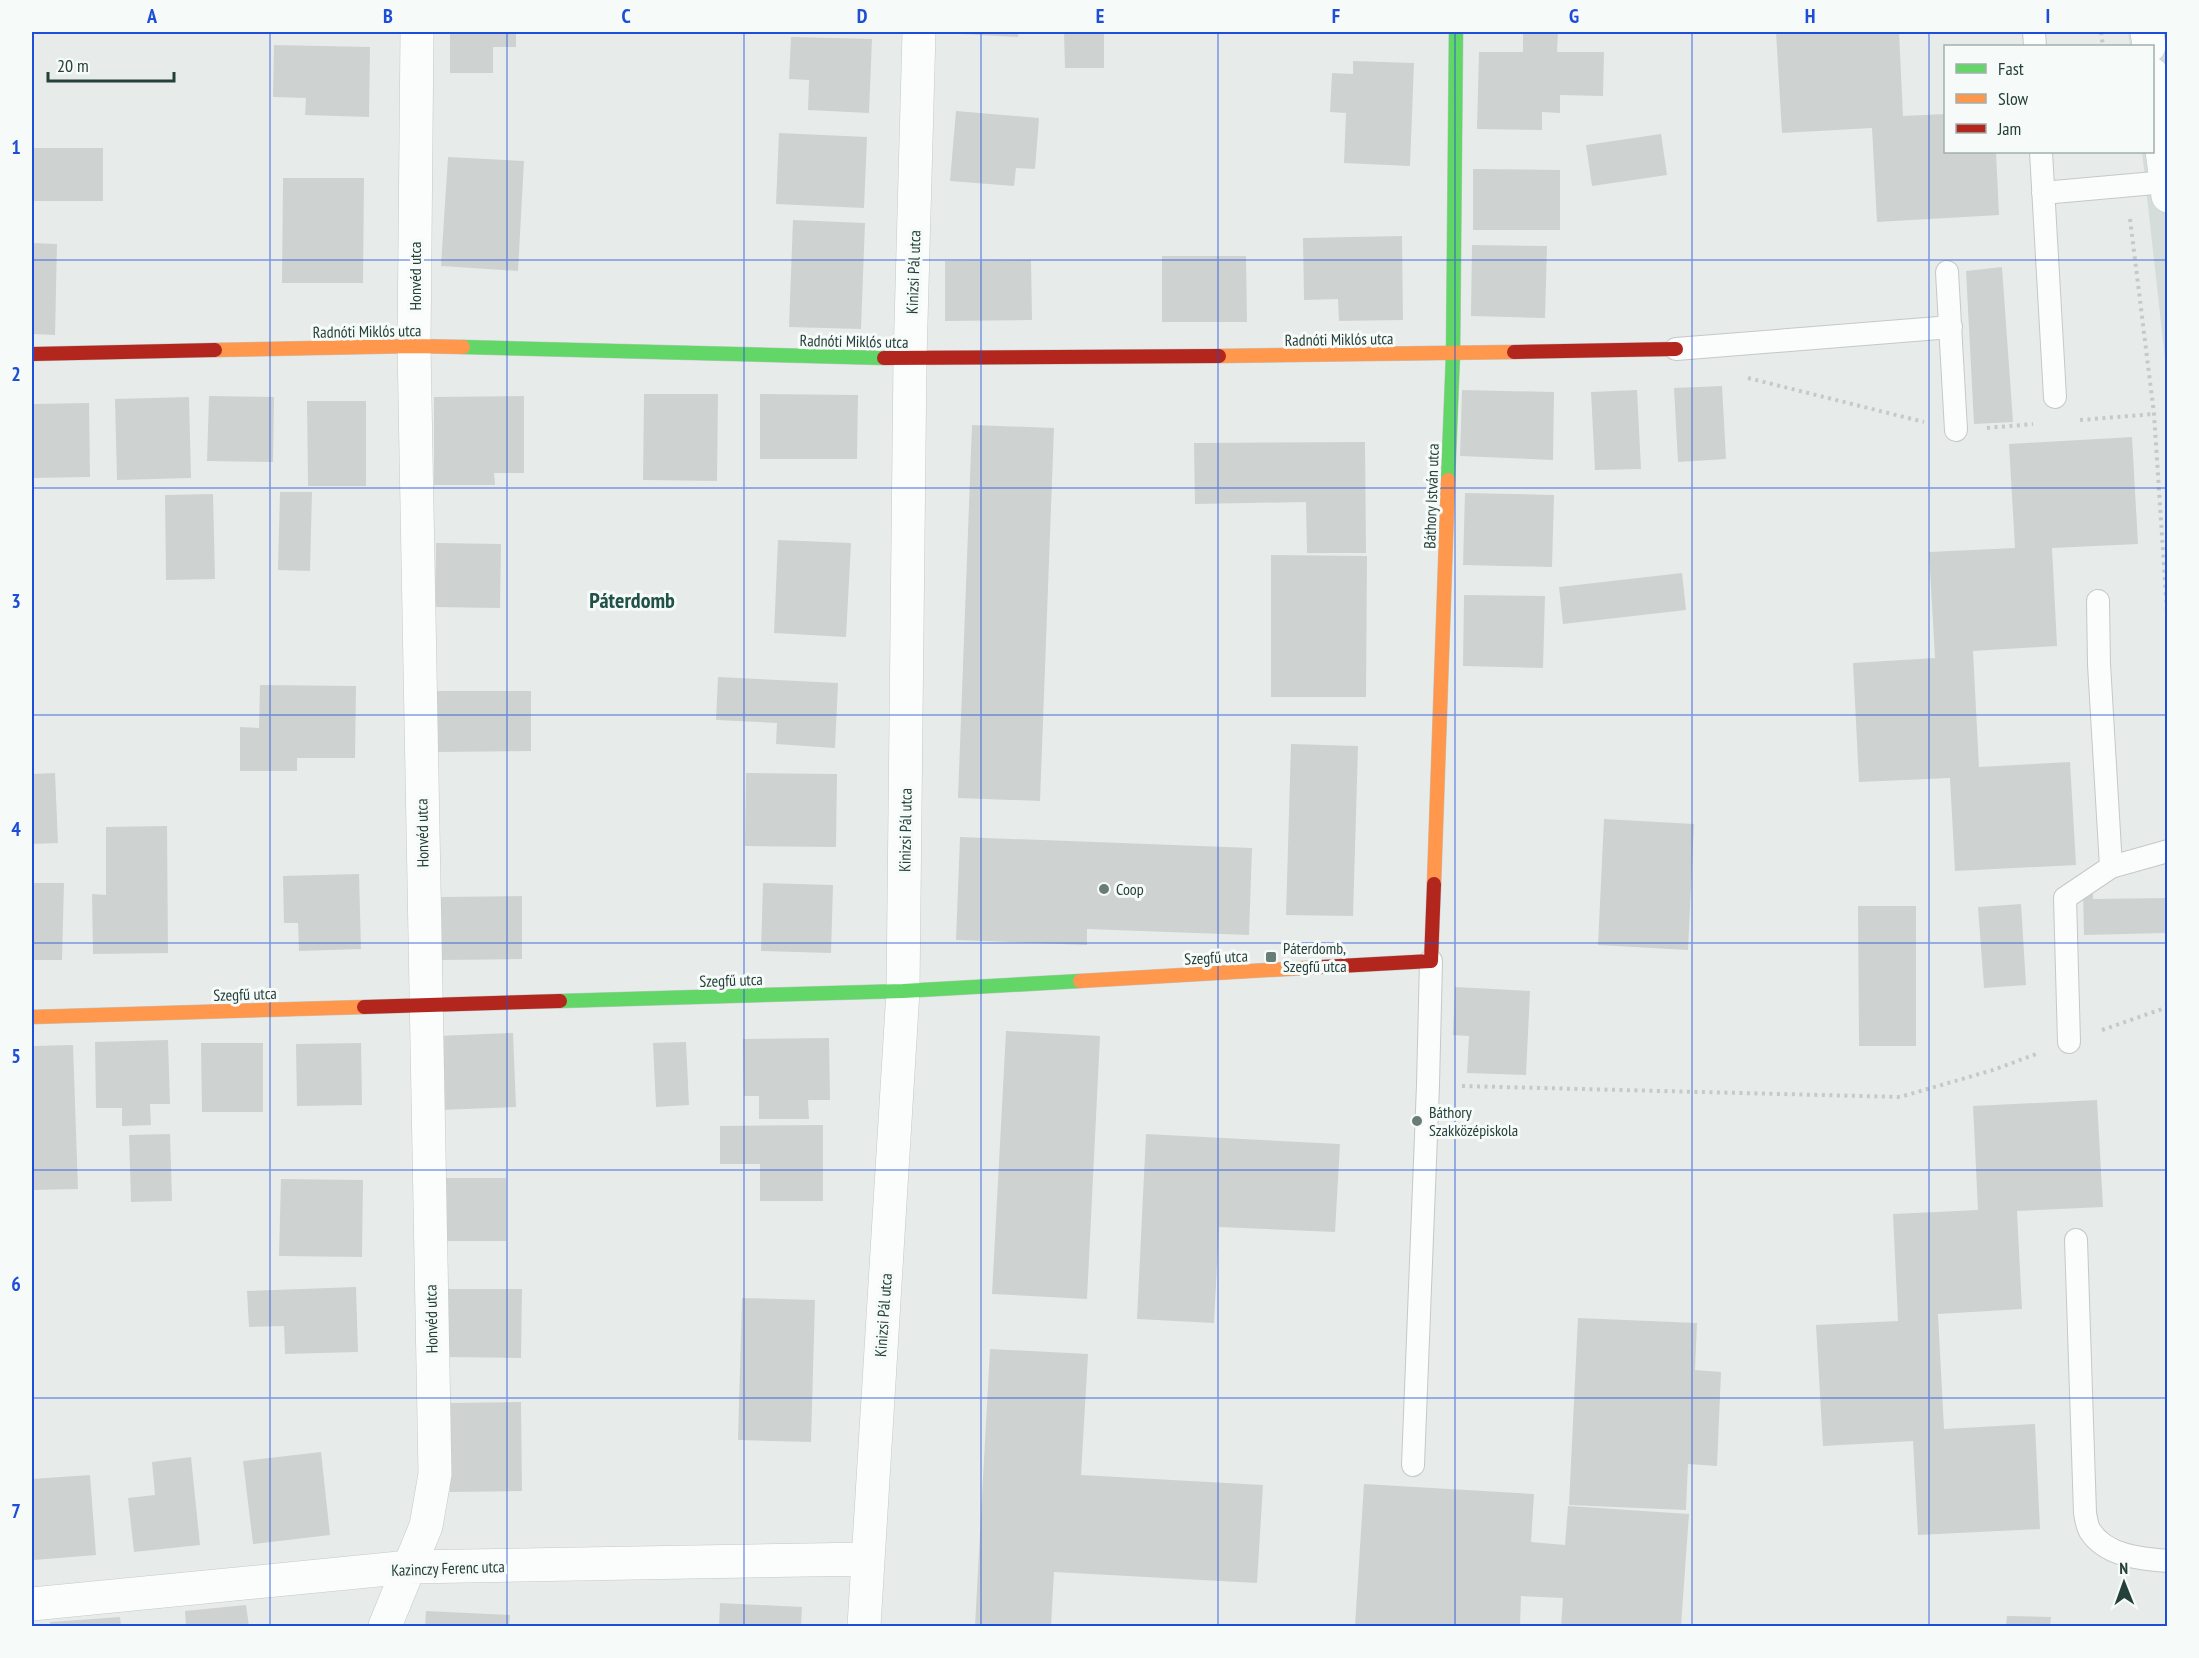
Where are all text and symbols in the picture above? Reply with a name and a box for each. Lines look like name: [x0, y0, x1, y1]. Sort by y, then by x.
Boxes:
text: A: [146, 3, 158, 29]
text: B: [383, 3, 393, 29]
text: C: [621, 3, 631, 29]
text: D: [857, 3, 868, 29]
text: E: [1096, 3, 1104, 29]
text: F: [1332, 3, 1340, 29]
text: G: [1569, 3, 1579, 29]
text: H: [1805, 3, 1815, 29]
text: I: [2046, 3, 2050, 29]
scale bar: [48, 45, 174, 83]
legend: [1944, 45, 2154, 153]
text: 20 m: [57, 54, 89, 77]
text: Fast: [1998, 57, 2024, 80]
text: Slow: [1998, 87, 2029, 110]
text: Jam: [1997, 117, 2021, 140]
text: 1: [11, 134, 21, 160]
street label: Kinizsi Pál utca: [902, 230, 924, 314]
street label: Honvéd utca: [405, 242, 425, 310]
street label: Radnóti Miklós utca: [312, 320, 422, 342]
street label: Radnóti Miklós utca: [1284, 328, 1394, 350]
street label: Radnóti Miklós utca: [799, 330, 909, 352]
text: 2: [11, 361, 21, 387]
street label: Báthory István utca: [1419, 443, 1443, 549]
district label: Páterdomb: [589, 586, 675, 614]
text: 3: [11, 588, 21, 614]
street label: Kinizsi Pál utca: [894, 788, 916, 872]
street label: Honvéd utca: [411, 798, 433, 868]
text: 4: [11, 816, 21, 842]
place label: Coop: [1116, 879, 1144, 899]
marker: Coop: [1097, 882, 1111, 896]
place label: Páterdomb, Szegfű utca: [1283, 938, 1347, 976]
street label: Szegfű utca: [1184, 945, 1248, 969]
marker: Páterdomb, Szegfű utca: [1264, 950, 1278, 964]
street label: Szegfű utca: [699, 969, 763, 991]
street label: Szegfű utca: [213, 983, 277, 1005]
text: 5: [11, 1043, 21, 1069]
place label: Báthory Szakközépiskola: [1429, 1102, 1518, 1140]
marker: Báthory Szakközépiskola: [1410, 1114, 1424, 1128]
text: 6: [11, 1271, 21, 1297]
street label: Kinizsi Pál utca: [870, 1272, 896, 1358]
street label: Honvéd utca: [420, 1284, 442, 1354]
text: 7: [11, 1498, 21, 1524]
north arrow: [2094, 1553, 2154, 1613]
street label: Kazinczy Ferenc utca: [391, 1556, 505, 1580]
text: N: [2119, 1558, 2128, 1578]

